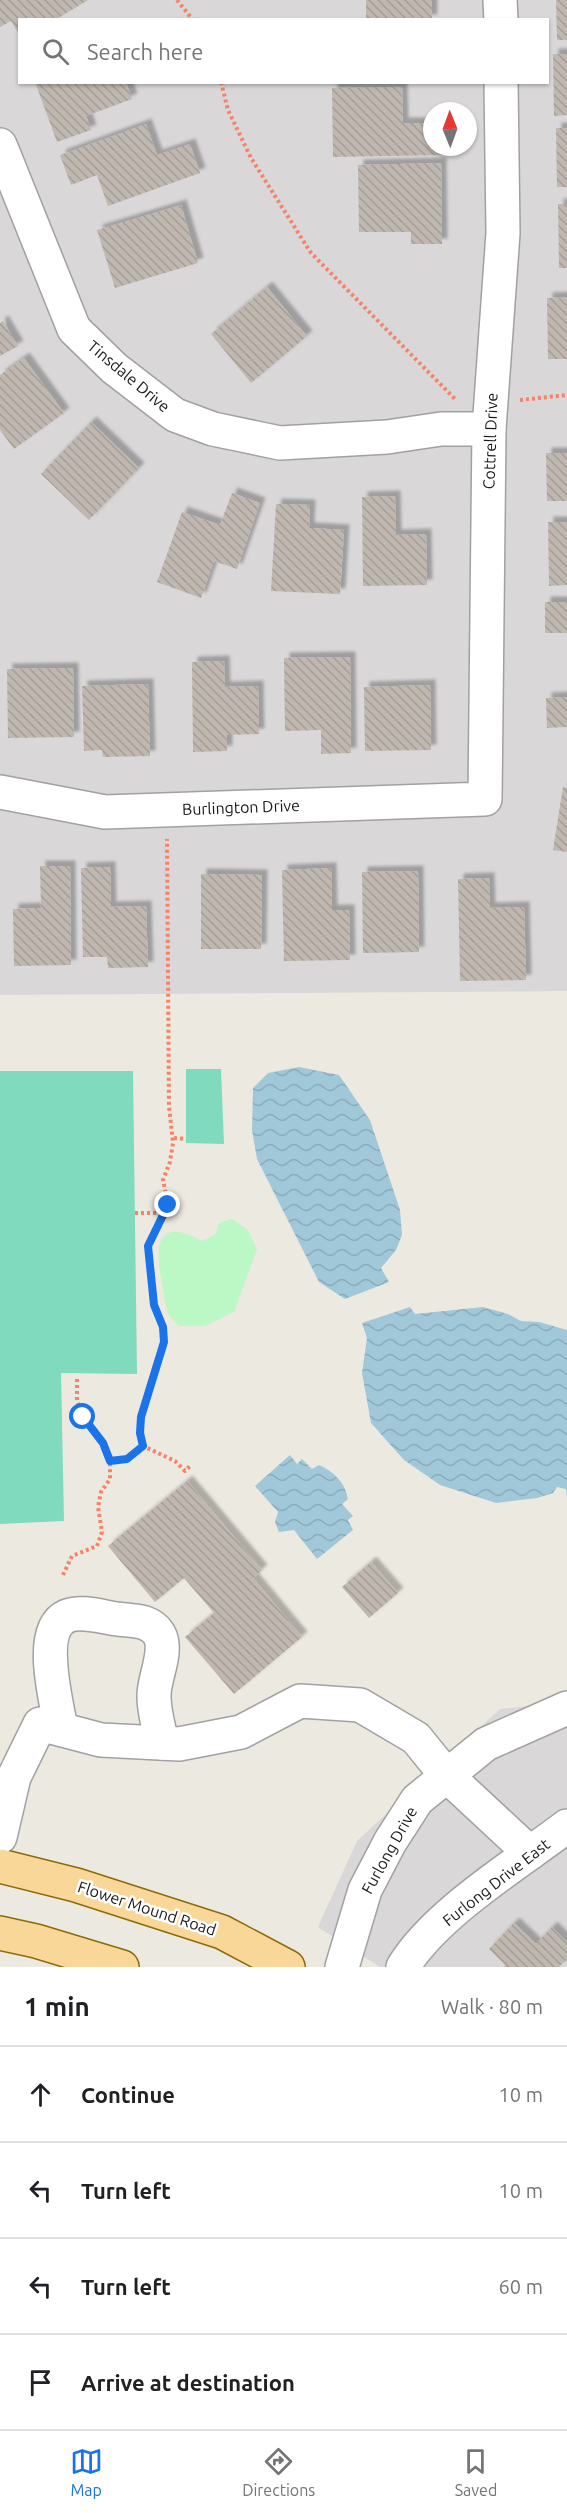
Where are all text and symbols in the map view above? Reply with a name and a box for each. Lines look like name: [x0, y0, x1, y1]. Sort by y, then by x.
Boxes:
search box: [18, 18, 549, 84]
icon: search: [39, 35, 72, 68]
text: Search here: [87, 39, 203, 64]
north arrow: [423, 102, 477, 156]
street label: Tinsdale Drive: [84, 337, 174, 415]
street label: Cottrell Drive: [479, 392, 501, 490]
street label: Burlington Drive: [182, 796, 300, 818]
route end: [154, 1191, 180, 1217]
route start: [69, 1403, 95, 1429]
street label: Furlong Drive: [358, 1803, 420, 1897]
street label: Furlong Drive East: [439, 1834, 554, 1929]
street label: Flower Mound Road: [76, 1877, 218, 1939]
text: 1 min: [24, 1992, 90, 2021]
text: Walk · 80 m: [441, 1995, 543, 2018]
icon: ahead: [24, 2078, 57, 2111]
text: Continue: [81, 2082, 175, 2107]
text: 10 m: [499, 2083, 543, 2106]
icon: left: [24, 2174, 57, 2207]
text: Turn left: [81, 2178, 171, 2203]
text: 10 m: [499, 2179, 543, 2202]
icon: left: [24, 2270, 57, 2303]
text: Turn left: [81, 2274, 171, 2299]
text: 60 m: [499, 2275, 543, 2298]
icon: arrive: [24, 2366, 57, 2399]
text: Arrive at destination: [81, 2370, 295, 2395]
tab: Map: [70, 2445, 103, 2499]
tab: Directions: [242, 2445, 315, 2499]
tab: Saved: [455, 2445, 497, 2499]

